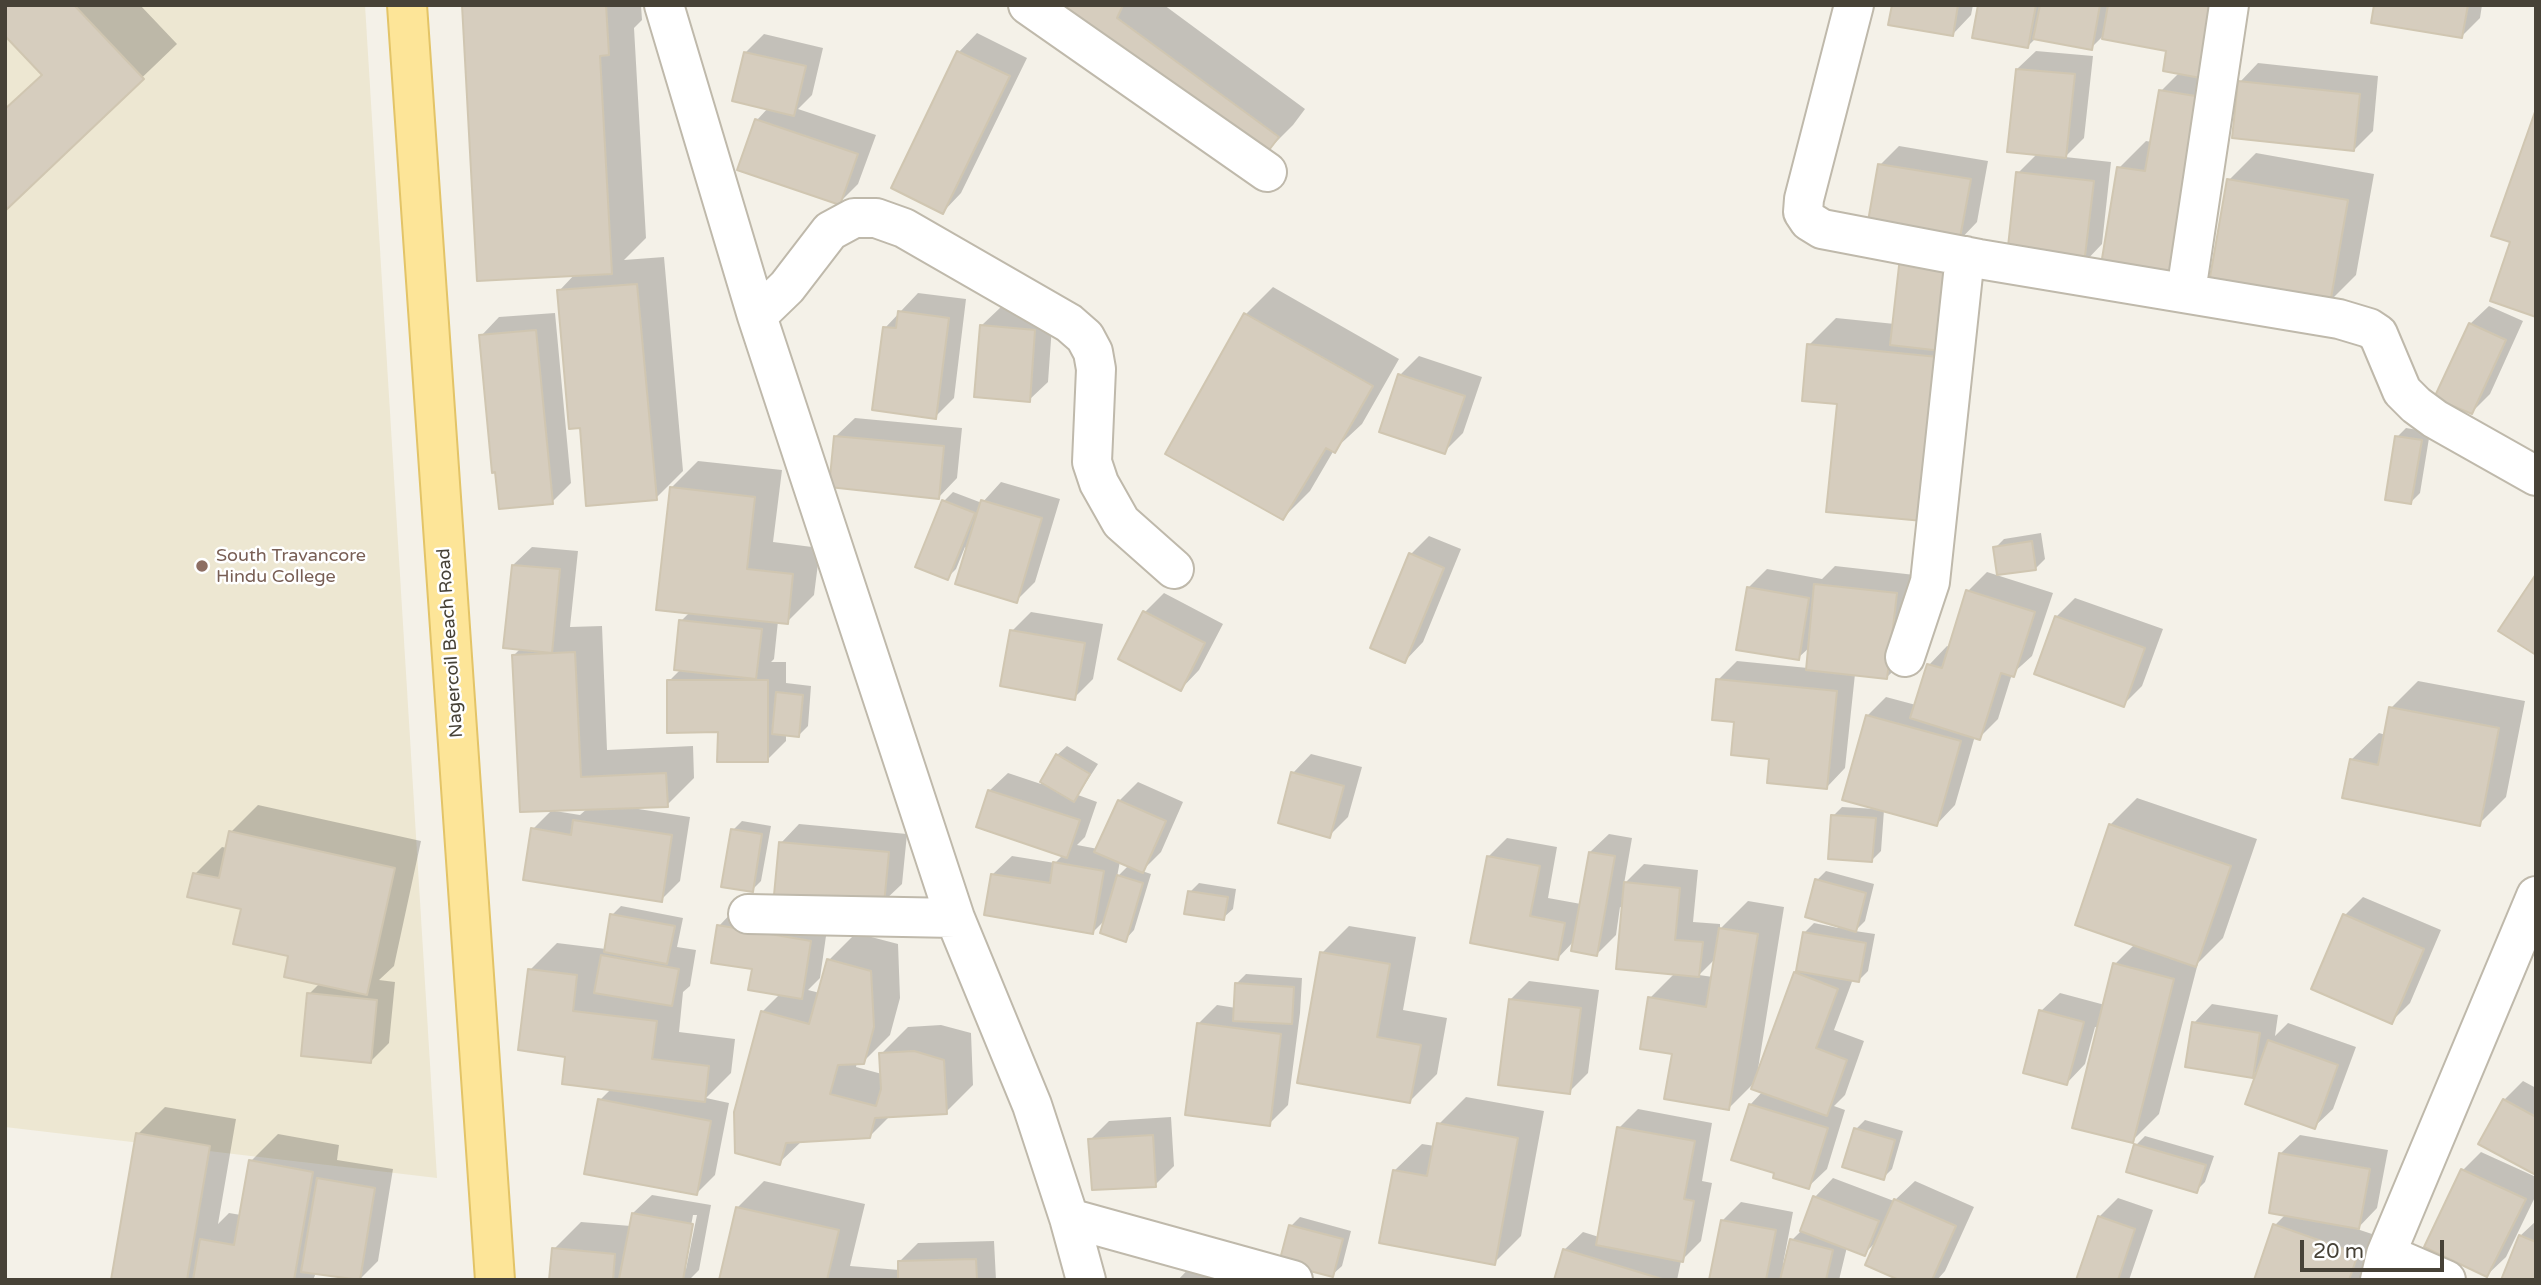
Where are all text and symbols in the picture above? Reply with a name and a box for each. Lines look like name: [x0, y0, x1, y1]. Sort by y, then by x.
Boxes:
place label: South Travancore Hindu College: [216, 545, 366, 588]
street label: Nagercoil Beach Road: [434, 547, 468, 739]
marker: South Travancore Hindu College: [194, 558, 210, 574]
scale bar: [2303, 1226, 2446, 1270]
text: 20 m: [2313, 1239, 2364, 1264]

